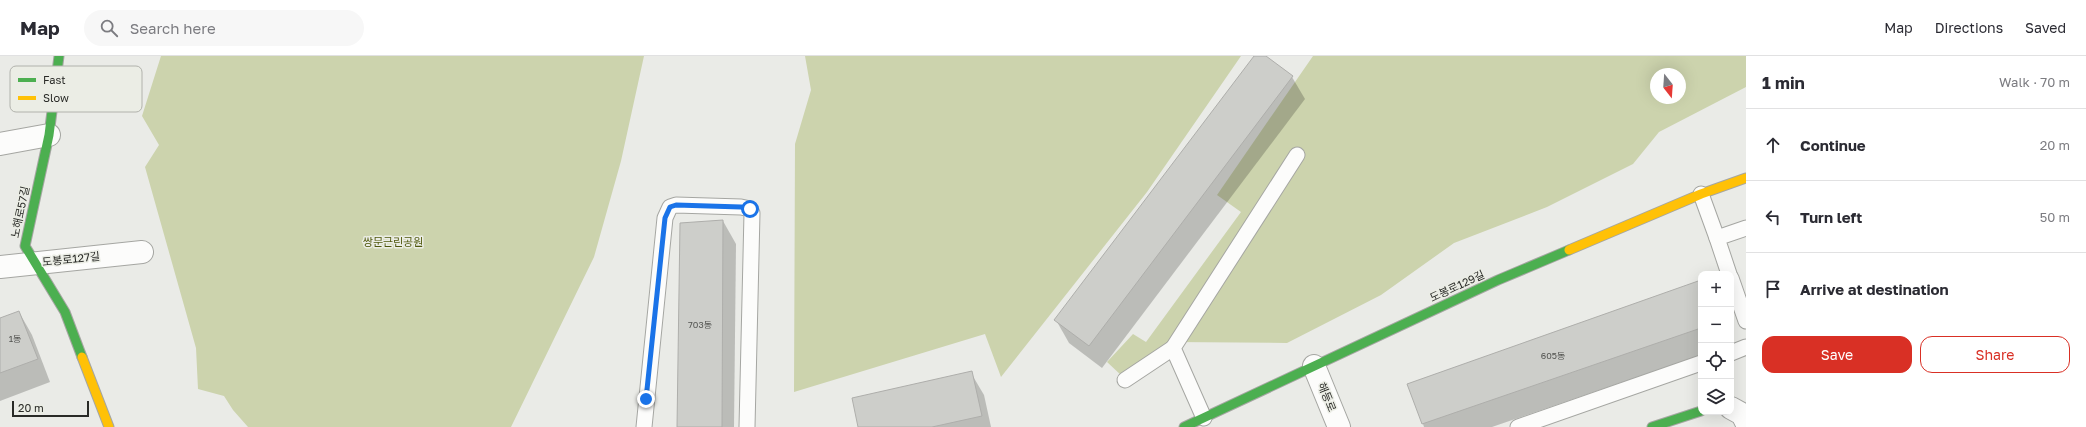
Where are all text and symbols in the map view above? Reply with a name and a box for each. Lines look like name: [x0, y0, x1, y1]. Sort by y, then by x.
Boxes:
search box: [84, 10, 364, 46]
text: Map: [20, 16, 60, 39]
icon: search: [98, 17, 120, 39]
text: Search here: [130, 19, 216, 37]
text: Map: [1884, 19, 1913, 36]
text: Directions: [1935, 19, 2003, 36]
text: Saved: [2025, 19, 2066, 36]
legend: [10, 66, 142, 112]
north arrow: [1650, 68, 1686, 104]
text: 1 min: [1762, 72, 1805, 93]
text: Fast: [43, 73, 66, 86]
text: Walk · 70 m: [1999, 74, 2070, 90]
text: Slow: [43, 91, 69, 104]
icon: ahead: [1762, 134, 1784, 156]
text: Continue: [1800, 136, 1866, 154]
text: 20 m: [2040, 137, 2070, 153]
street label: 노해로57길: [8, 185, 31, 239]
route start: [741, 200, 759, 218]
icon: left: [1762, 206, 1784, 228]
text: Turn left: [1800, 208, 1862, 226]
text: 50 m: [2040, 209, 2070, 225]
park label: 쌍문근린공원: [363, 235, 423, 248]
street label: 도봉로127길: [41, 249, 100, 268]
street label: 도봉로129길: [1427, 267, 1486, 304]
map controls: [1698, 271, 1734, 415]
button: +: [1698, 271, 1734, 307]
icon: arrive: [1762, 278, 1784, 300]
text: Arrive at destination: [1800, 280, 1949, 298]
button: −: [1698, 307, 1734, 343]
house number: 703동: [688, 319, 712, 330]
house number: 1동: [9, 333, 21, 344]
button: Save: [1762, 336, 1912, 373]
button: Share: [1920, 336, 2070, 373]
button: locate: [1698, 343, 1734, 379]
house number: 605동: [1541, 350, 1565, 361]
button: layers: [1698, 379, 1734, 415]
street label: 해등로: [1316, 380, 1339, 413]
route end: [637, 390, 655, 408]
scale bar: [12, 399, 89, 418]
text: 20 m: [18, 401, 44, 414]

